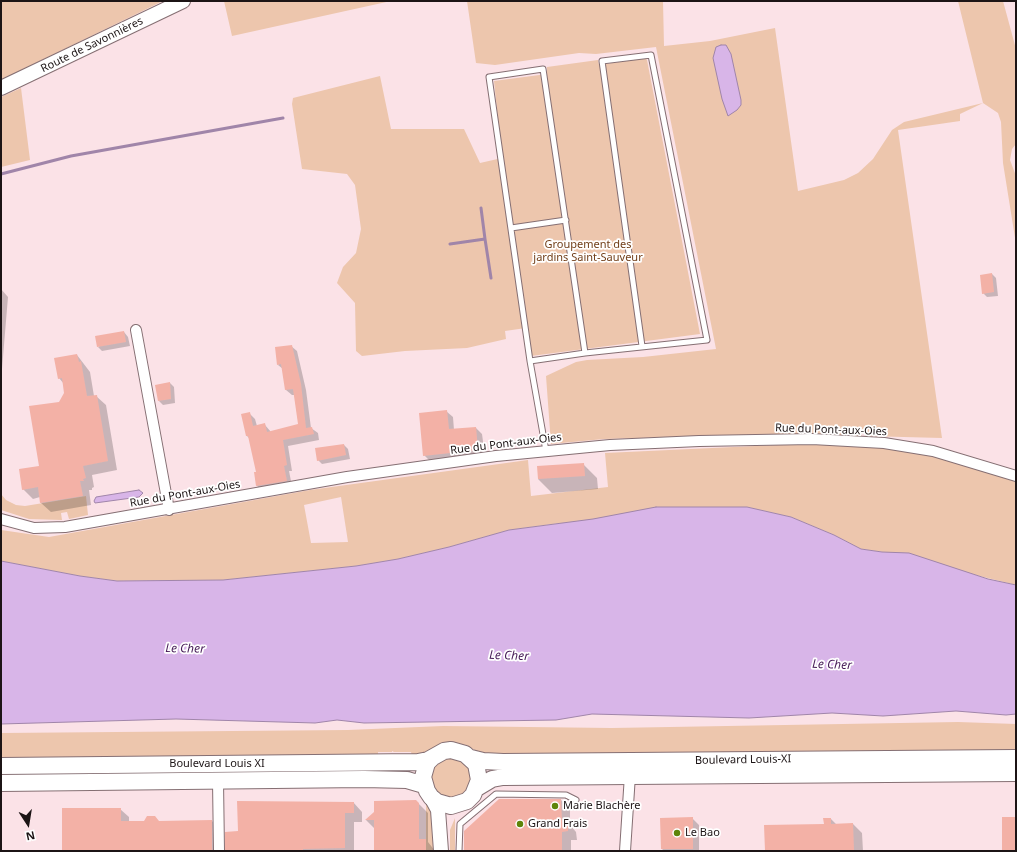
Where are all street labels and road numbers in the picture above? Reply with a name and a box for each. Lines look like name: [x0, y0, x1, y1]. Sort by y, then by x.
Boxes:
street label: Route de Savonnières: [39, 15, 145, 75]
street label: Rue du Pont-aux-Oies: [775, 421, 887, 439]
street label: Rue du Pont-aux-Oies: [450, 431, 562, 457]
street label: Rue du Pont-aux-Oies: [129, 478, 241, 510]
street label: Boulevard Louis-XI: [695, 753, 791, 767]
street label: Boulevard Louis XI: [169, 757, 265, 771]

